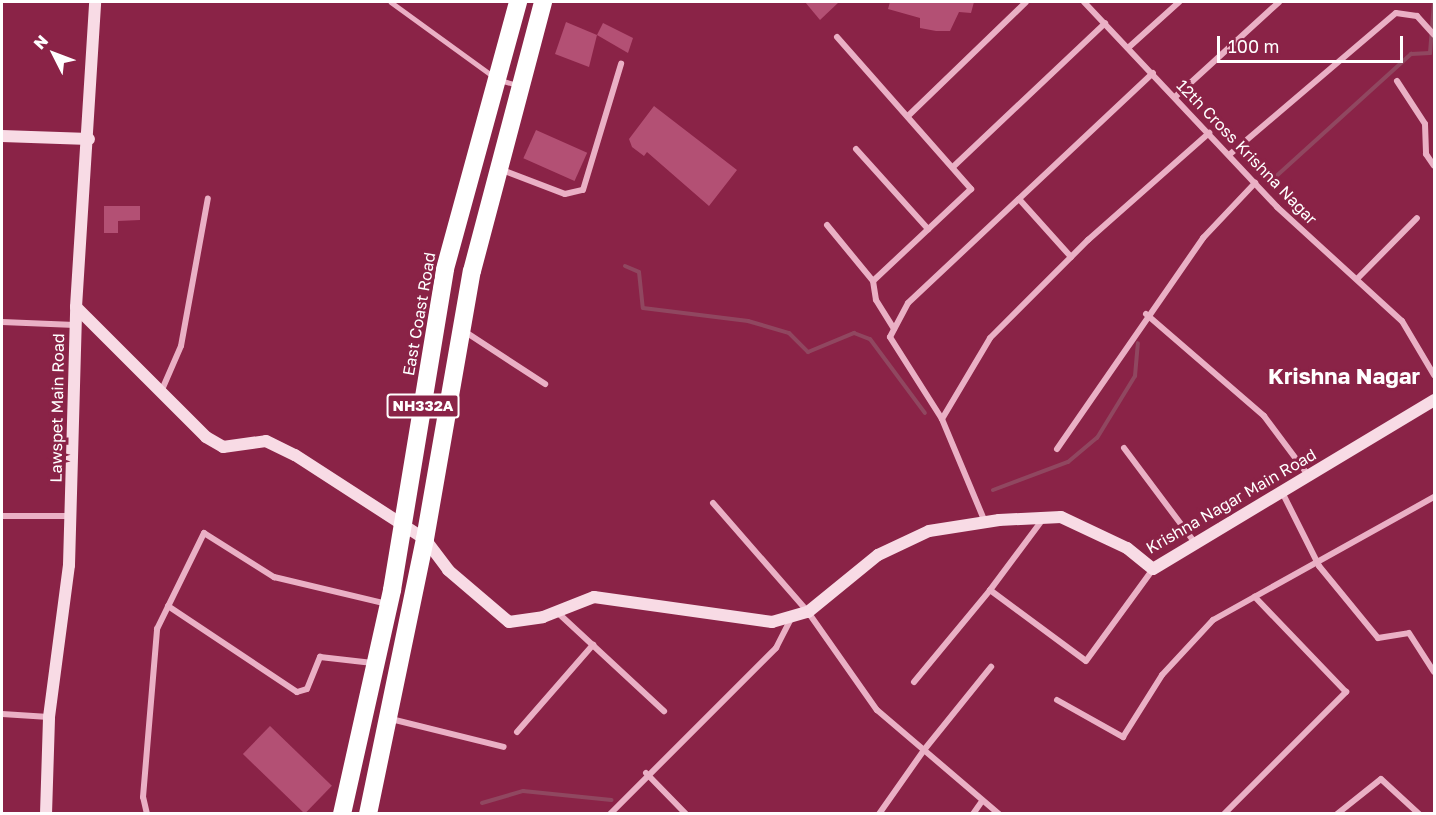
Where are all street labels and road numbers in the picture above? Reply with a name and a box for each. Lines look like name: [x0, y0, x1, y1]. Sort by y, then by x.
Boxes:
street label: 12th Cross Krishna Nagar: [1173, 76, 1321, 228]
street label: East Coast Road: [399, 251, 439, 377]
street label: Lawspet Main Road: [46, 333, 68, 483]
road number: NH332A: [386, 394, 460, 418]
street label: Krishna Nagar Main Road: [1143, 444, 1319, 558]

